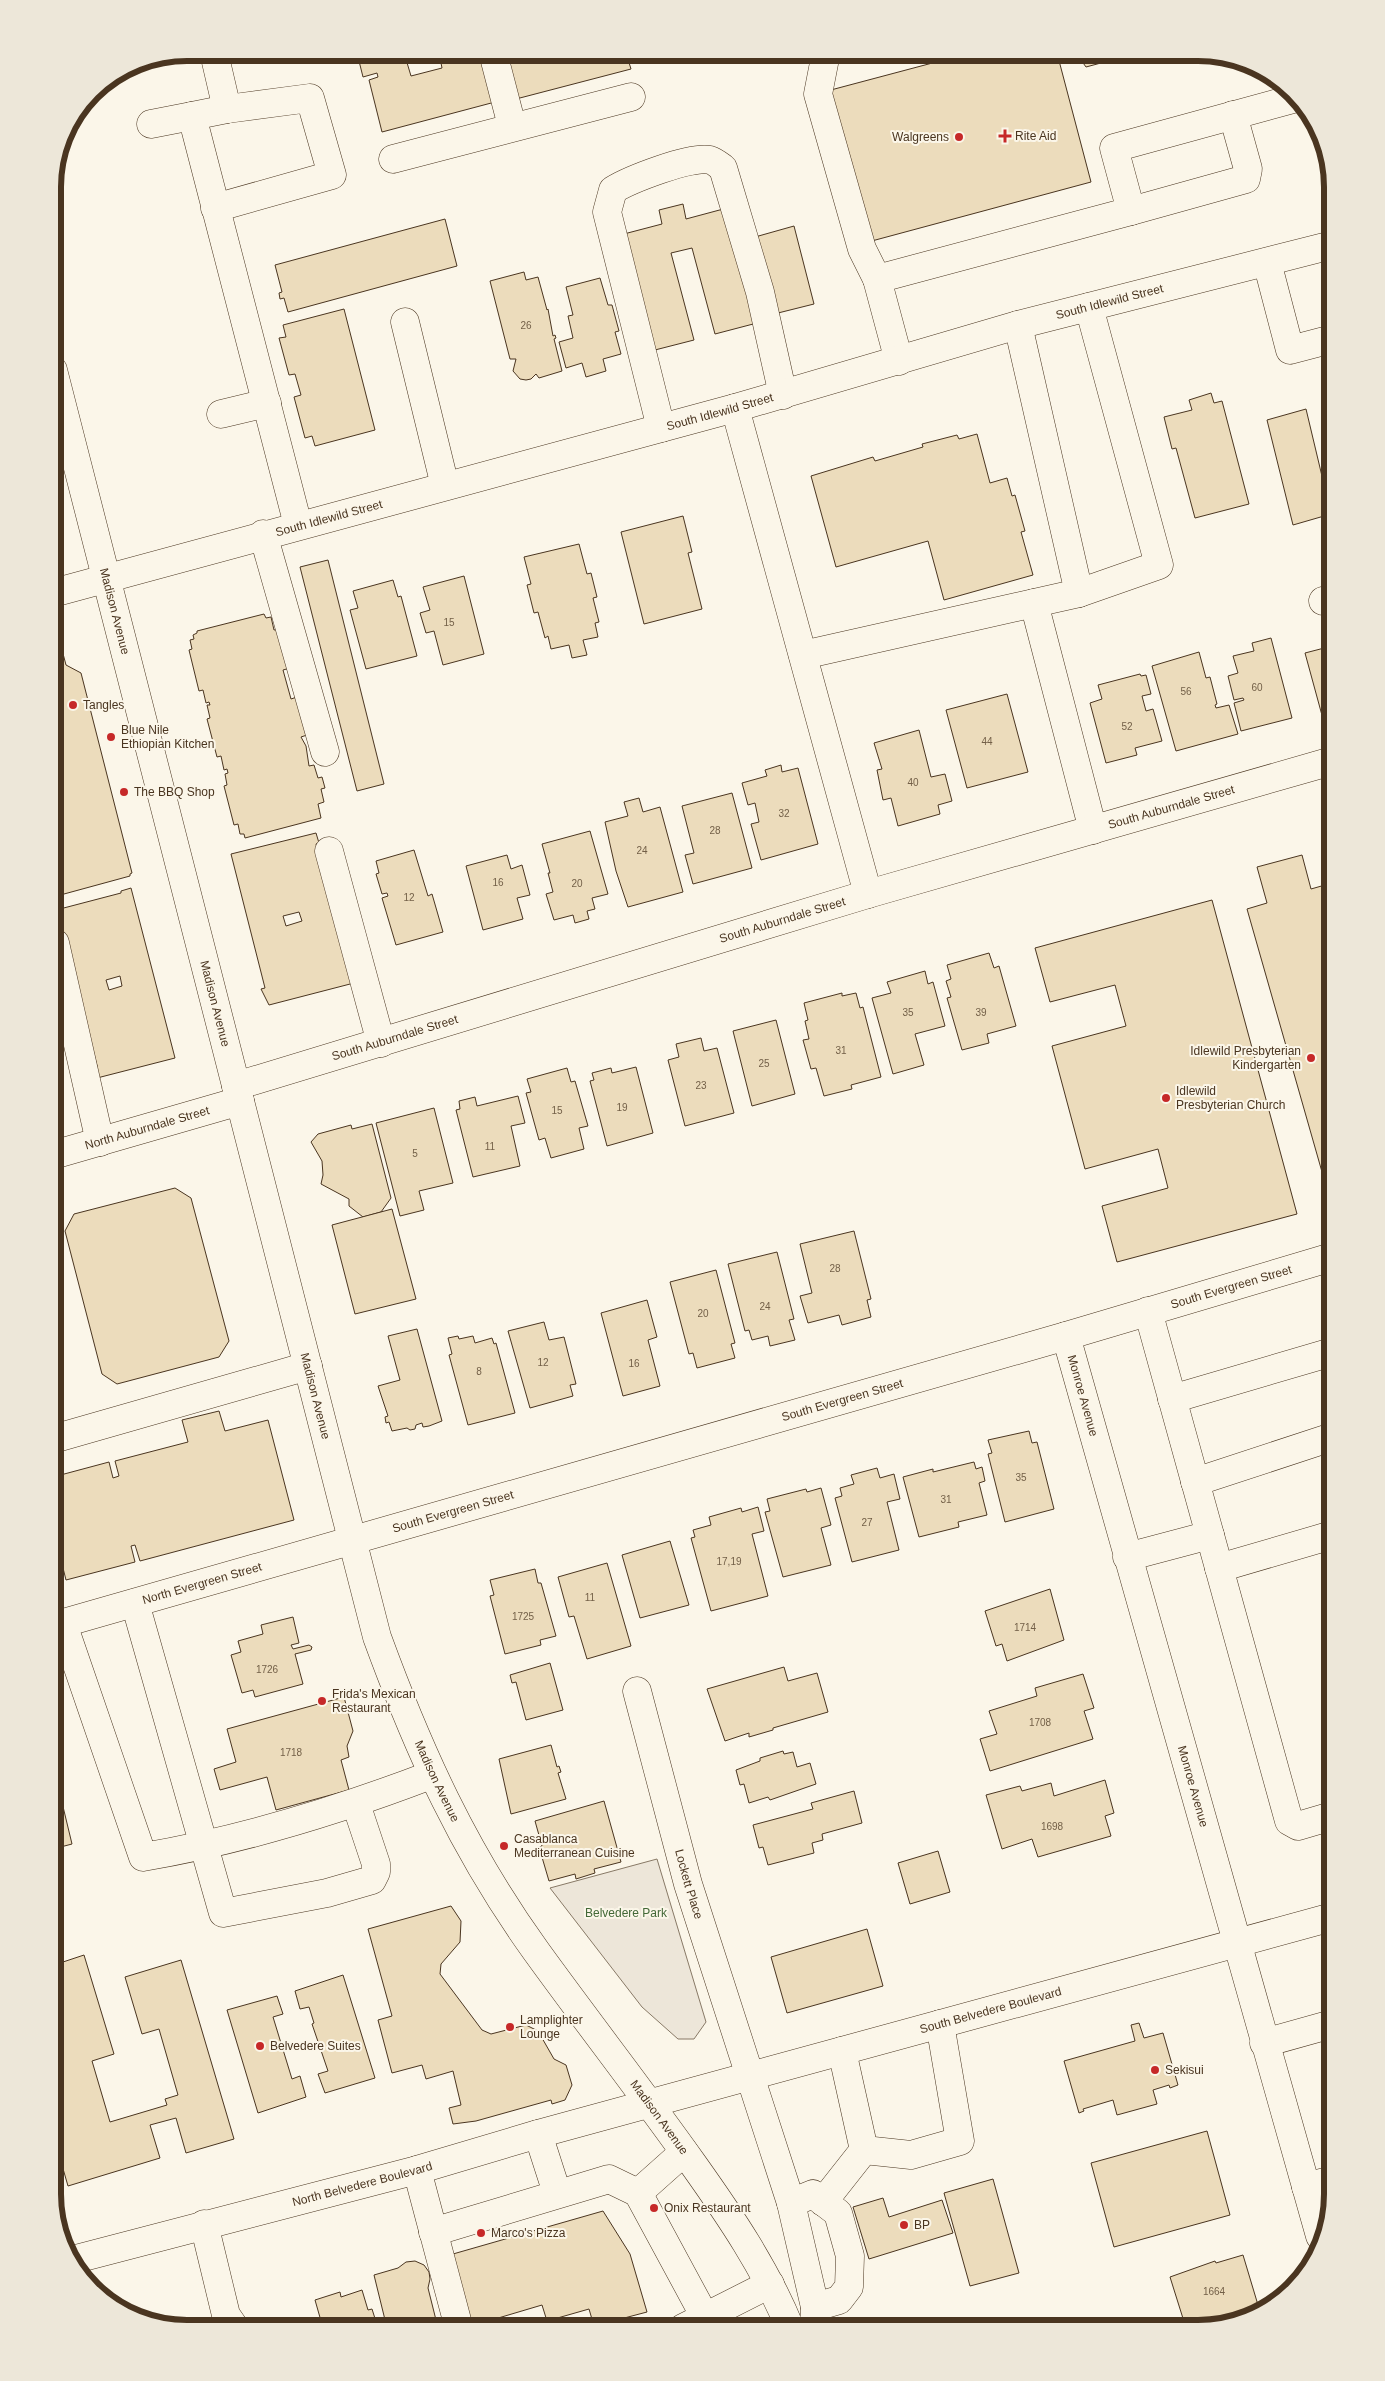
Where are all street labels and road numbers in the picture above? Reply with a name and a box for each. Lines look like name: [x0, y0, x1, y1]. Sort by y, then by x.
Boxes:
street label: South Idlewild Street: [1054, 281, 1165, 322]
street label: South Idlewild Street: [665, 390, 775, 433]
street label: South Idlewild Street: [274, 497, 385, 539]
street label: Madison Avenue: [97, 567, 133, 656]
street label: South Auburndale Street: [1106, 782, 1237, 832]
street label: South Auburndale Street: [718, 894, 848, 946]
street label: Madison Avenue: [197, 959, 233, 1049]
street label: South Auburndale Street: [330, 1012, 460, 1063]
street label: North Auburndale Street: [83, 1103, 212, 1152]
street label: South Evergreen Street: [1169, 1262, 1294, 1312]
street label: Madison Avenue: [298, 1351, 333, 1441]
street label: Monroe Avenue: [1065, 1353, 1101, 1438]
street label: South Evergreen Street: [780, 1376, 905, 1424]
street label: South Evergreen Street: [391, 1487, 516, 1536]
street label: North Evergreen Street: [141, 1559, 264, 1607]
street label: Madison Avenue: [412, 1738, 462, 1825]
street label: Monroe Avenue: [1175, 1744, 1211, 1829]
street label: Lockett Place: [672, 1848, 706, 1921]
street label: South Belvedere Boulevard: [918, 1984, 1063, 2036]
street label: Madison Avenue: [627, 2078, 691, 2158]
street label: North Belvedere Boulevard: [291, 2159, 434, 2209]

